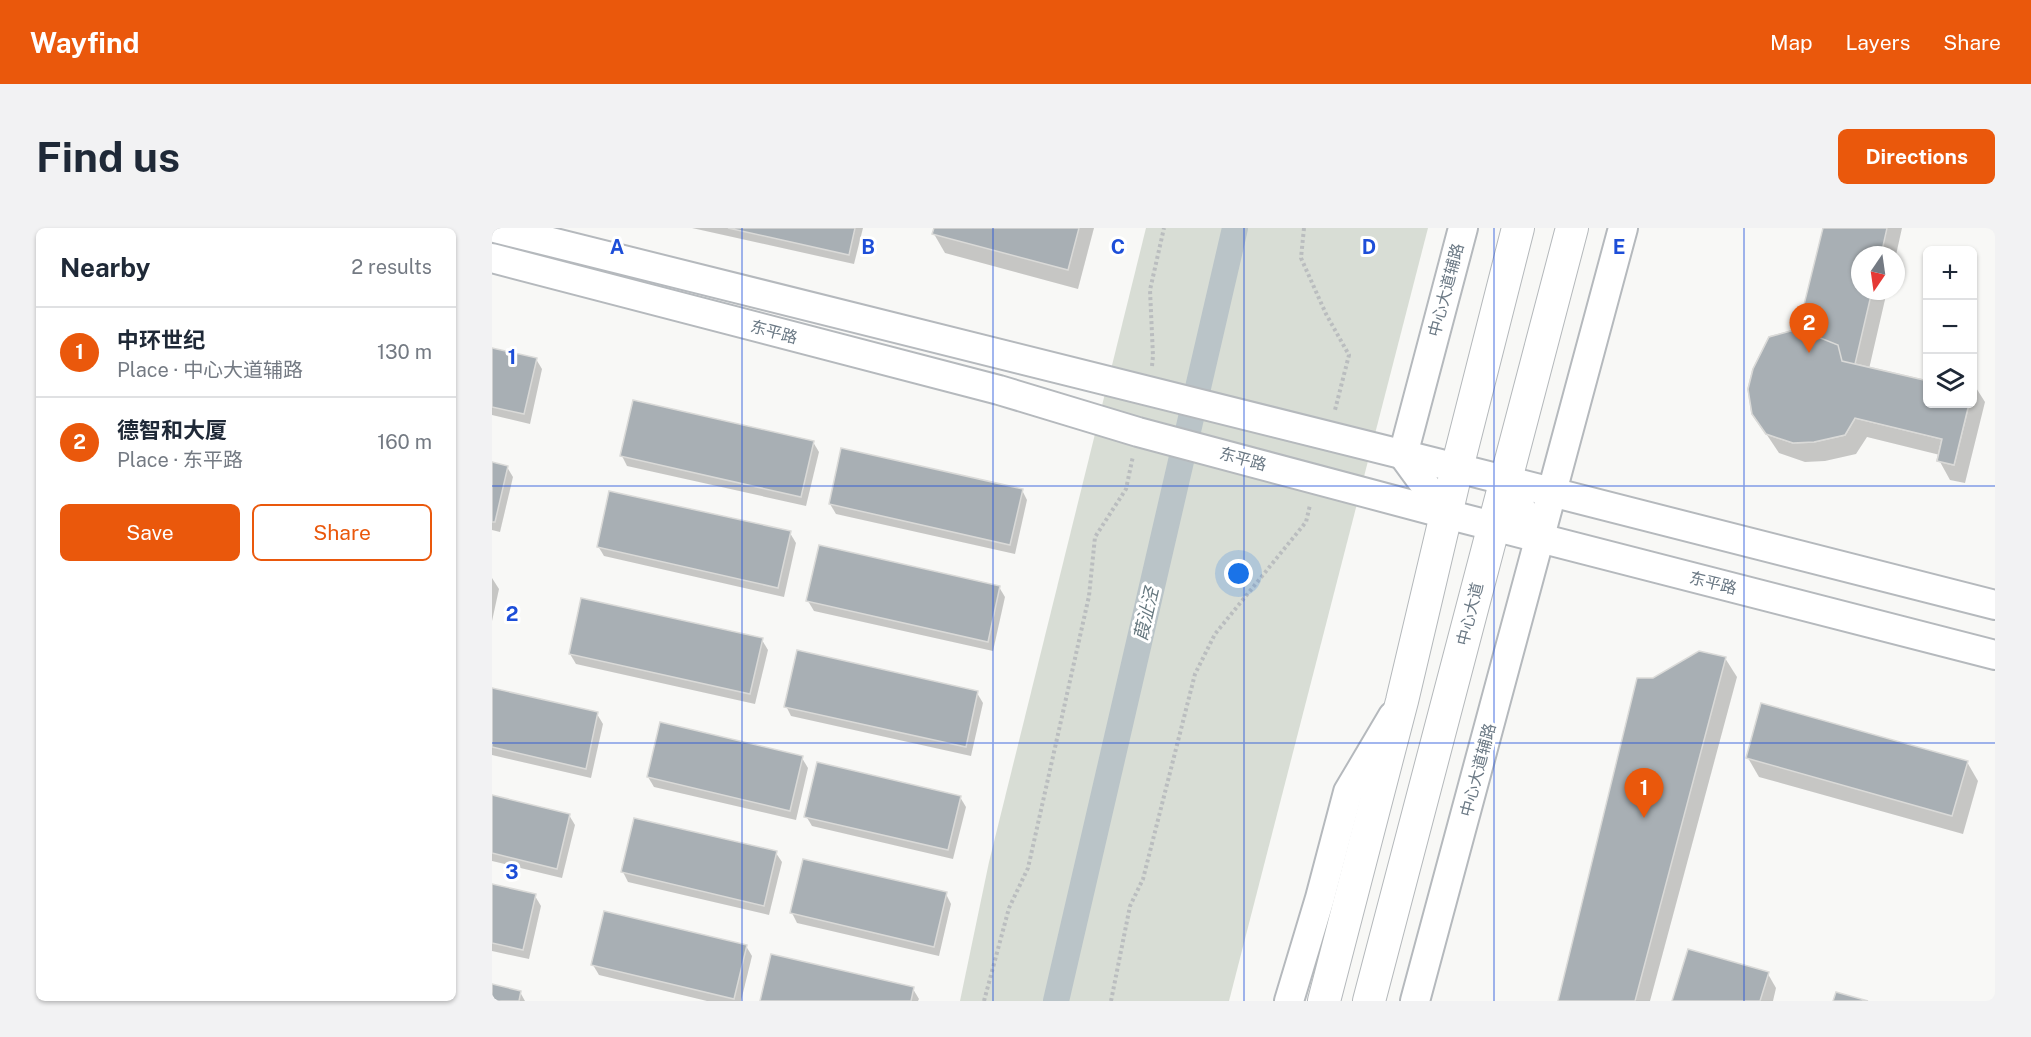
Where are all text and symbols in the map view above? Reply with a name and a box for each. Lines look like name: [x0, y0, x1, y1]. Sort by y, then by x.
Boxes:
text: Wayfind: [30, 26, 140, 59]
text: Map: [1770, 30, 1813, 55]
text: Layers: [1846, 30, 1910, 55]
text: Share: [1943, 30, 2001, 55]
button: Directions: [1838, 129, 1995, 184]
text: Find us: [36, 132, 180, 181]
text: A: [610, 235, 624, 259]
text: B: [861, 235, 875, 259]
text: C: [1111, 235, 1125, 259]
text: D: [1362, 235, 1376, 259]
text: E: [1613, 235, 1625, 259]
street label: 中心大道辅路: [1424, 241, 1468, 339]
north arrow: [1851, 246, 1905, 300]
map controls: [1923, 246, 1977, 408]
button: +: [1923, 246, 1977, 300]
text: Nearby: [60, 252, 150, 283]
text: 2 results: [351, 255, 432, 279]
button: −: [1923, 300, 1977, 354]
pin: 2: [1790, 304, 1828, 353]
street label: 东平路: [748, 317, 800, 347]
text: 中环世纪: [117, 327, 205, 353]
text: 1: [75, 340, 84, 364]
text: 130 m: [377, 340, 432, 364]
text: 1: [508, 345, 516, 369]
button: layers: [1923, 354, 1977, 408]
text: Place · 中心大道辅路: [117, 358, 303, 382]
text: 德智和大厦: [117, 417, 227, 443]
text: 2: [73, 430, 86, 454]
text: 160 m: [377, 430, 432, 454]
street label: 东平路: [1217, 444, 1269, 474]
text: Place · 东平路: [117, 448, 243, 472]
button: Save: [60, 504, 240, 561]
button: Share: [252, 504, 432, 561]
your location: [1224, 559, 1253, 588]
street label: 东平路: [1687, 568, 1739, 598]
street label: 中心大道: [1453, 581, 1487, 647]
water label: 葭沚泾: [1130, 583, 1163, 643]
text: 2: [506, 602, 518, 626]
street label: 中心大道辅路: [1456, 721, 1500, 819]
pin: 1: [1624, 768, 1664, 818]
text: 3: [505, 860, 519, 884]

